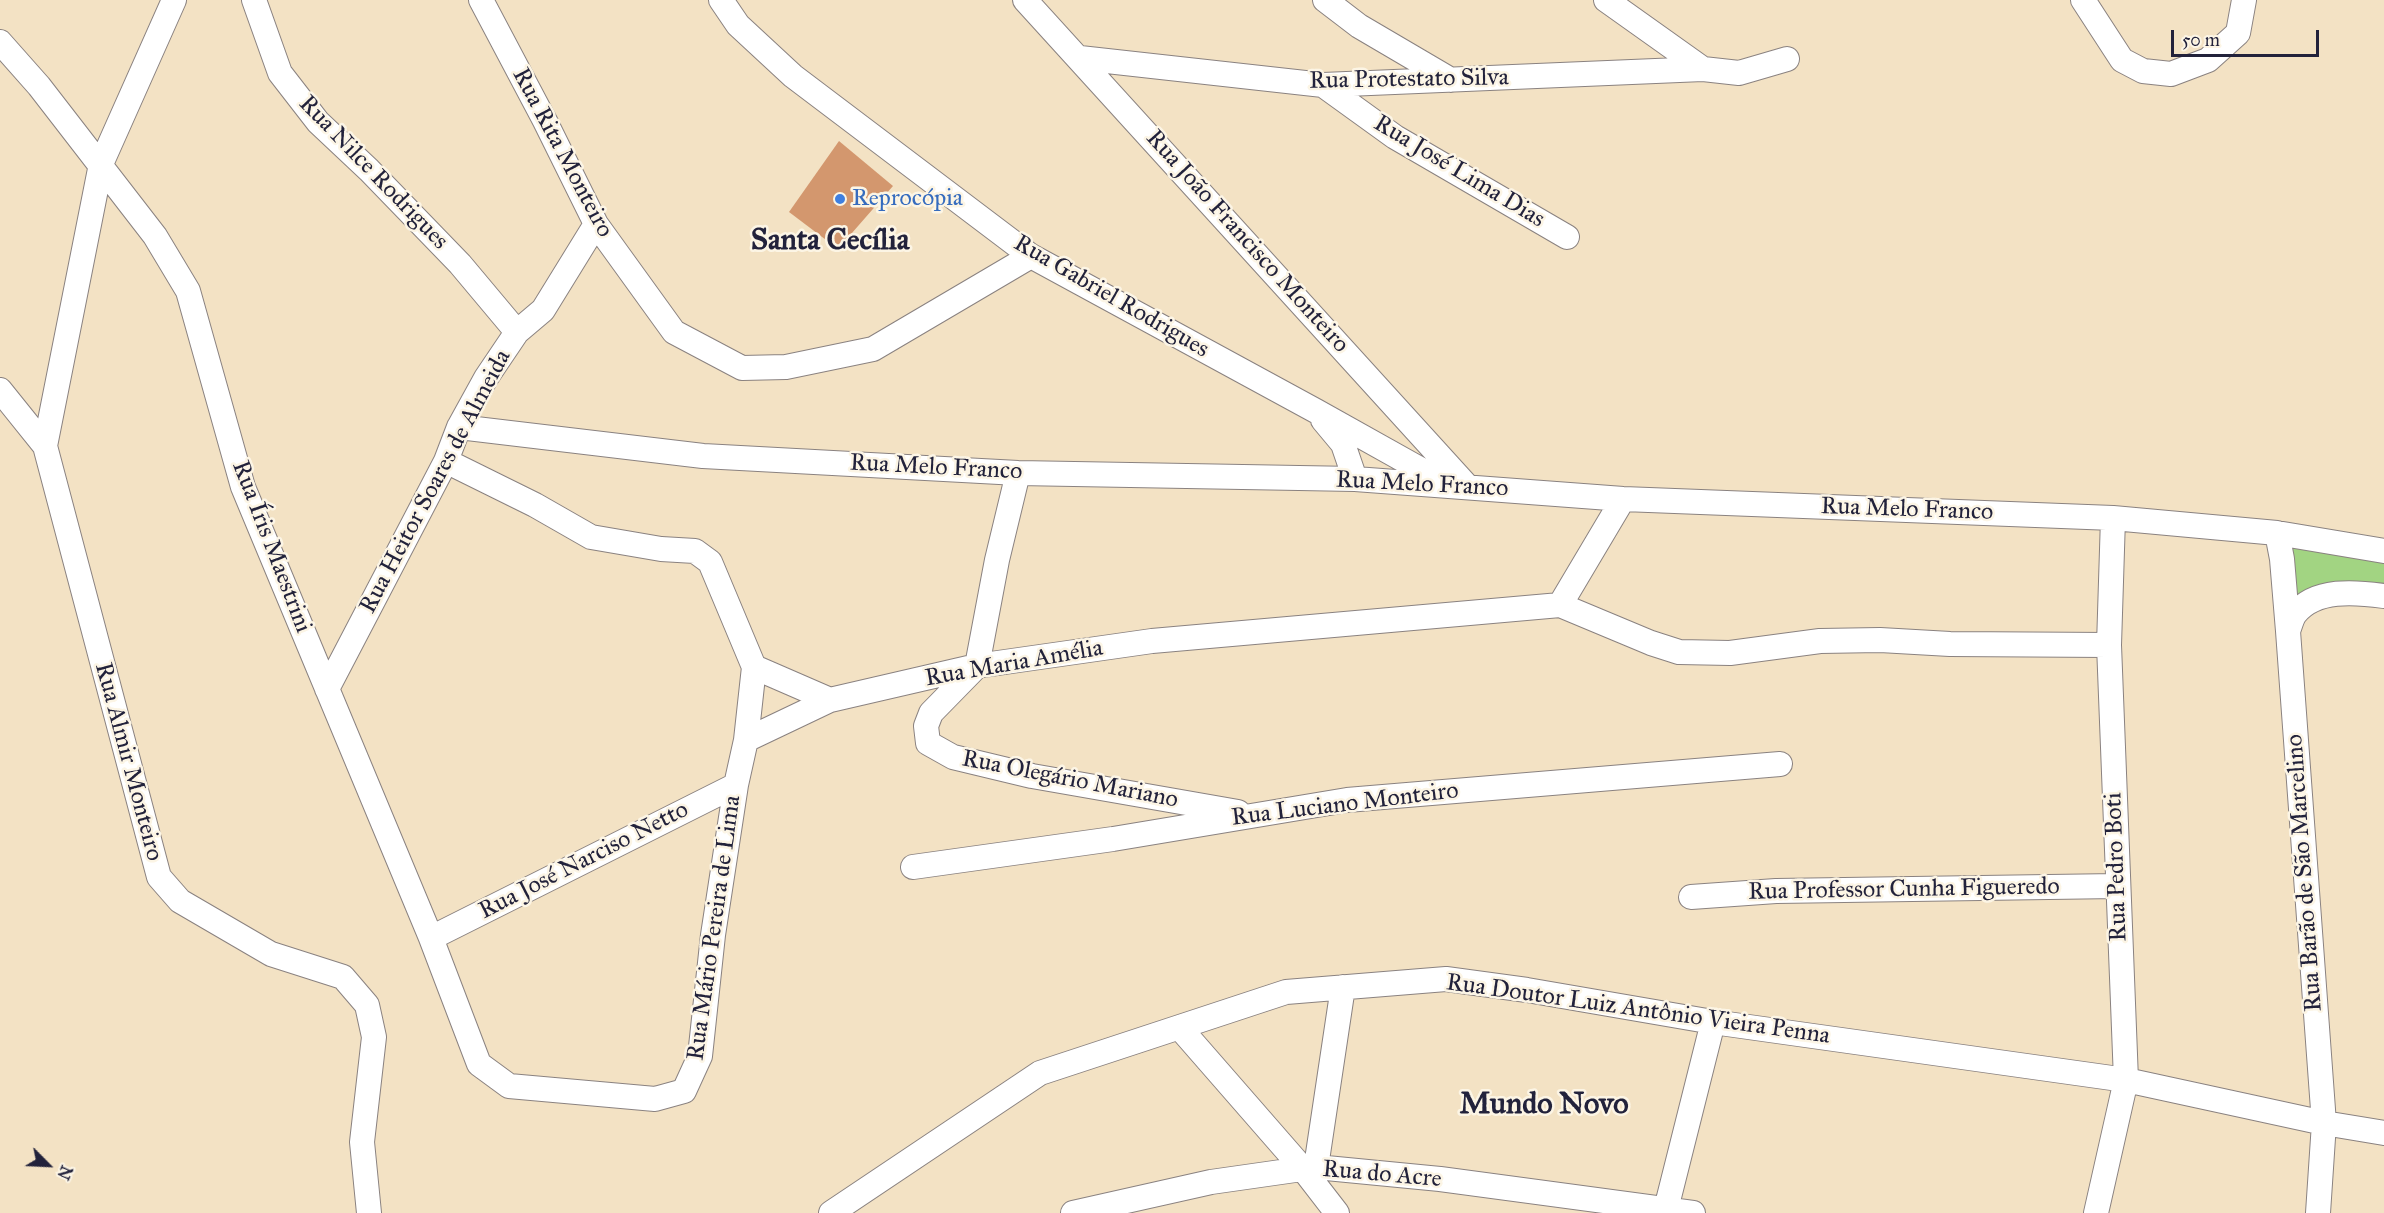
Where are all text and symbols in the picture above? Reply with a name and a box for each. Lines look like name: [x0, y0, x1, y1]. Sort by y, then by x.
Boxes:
scale bar: [2174, 18, 2322, 56]
text: 50 m: [2182, 29, 2220, 51]
street label: Rua Rita Monteiro: [505, 63, 619, 243]
street label: Rua Protestato Silva: [1309, 64, 1509, 96]
street label: Rua Nilce Rodrigues: [292, 90, 454, 256]
street label: Rua José Lima Dias: [1368, 110, 1550, 234]
street label: Rua João Francisco Monteiro: [1139, 125, 1355, 359]
place label: Reprocópia: [852, 185, 963, 213]
marker: Reprocópia: [833, 192, 847, 206]
district label: Santa Cecília: [751, 224, 909, 260]
street label: Rua Gabriel Rodrigues: [1008, 229, 1214, 365]
street label: Rua Heitor Soares de Almeida: [354, 345, 518, 619]
street label: Rua Melo Franco: [849, 449, 1023, 487]
street label: Rua Íris Maestrini: [225, 457, 317, 637]
street label: Rua Melo Franco: [1335, 466, 1509, 504]
street label: Rua Melo Franco: [1820, 493, 1994, 527]
street label: Rua Maria Amélia: [923, 634, 1105, 694]
street label: Rua Almir Monteiro: [88, 660, 168, 864]
street label: Rua Barão de São Marcelino: [2281, 733, 2329, 1013]
street label: Rua Olegário Mariano: [959, 745, 1181, 815]
street label: Rua Luciano Monteiro: [1230, 777, 1460, 833]
street label: Rua Pedro Boti: [2100, 792, 2134, 942]
street label: Rua Mário Pereira de Lima: [682, 794, 748, 1062]
street label: Rua José Narciso Netto: [474, 796, 694, 926]
street label: Rua Professor Cunha Figueredo: [1748, 873, 2060, 907]
street label: Rua Doutor Luiz Antônio Vieira Penna: [1444, 969, 1832, 1051]
district label: Mundo Novo: [1459, 1088, 1629, 1124]
north arrow: [18, 1135, 78, 1195]
street label: Rua do Acre: [1321, 1155, 1443, 1195]
text: N: [53, 1162, 76, 1183]

